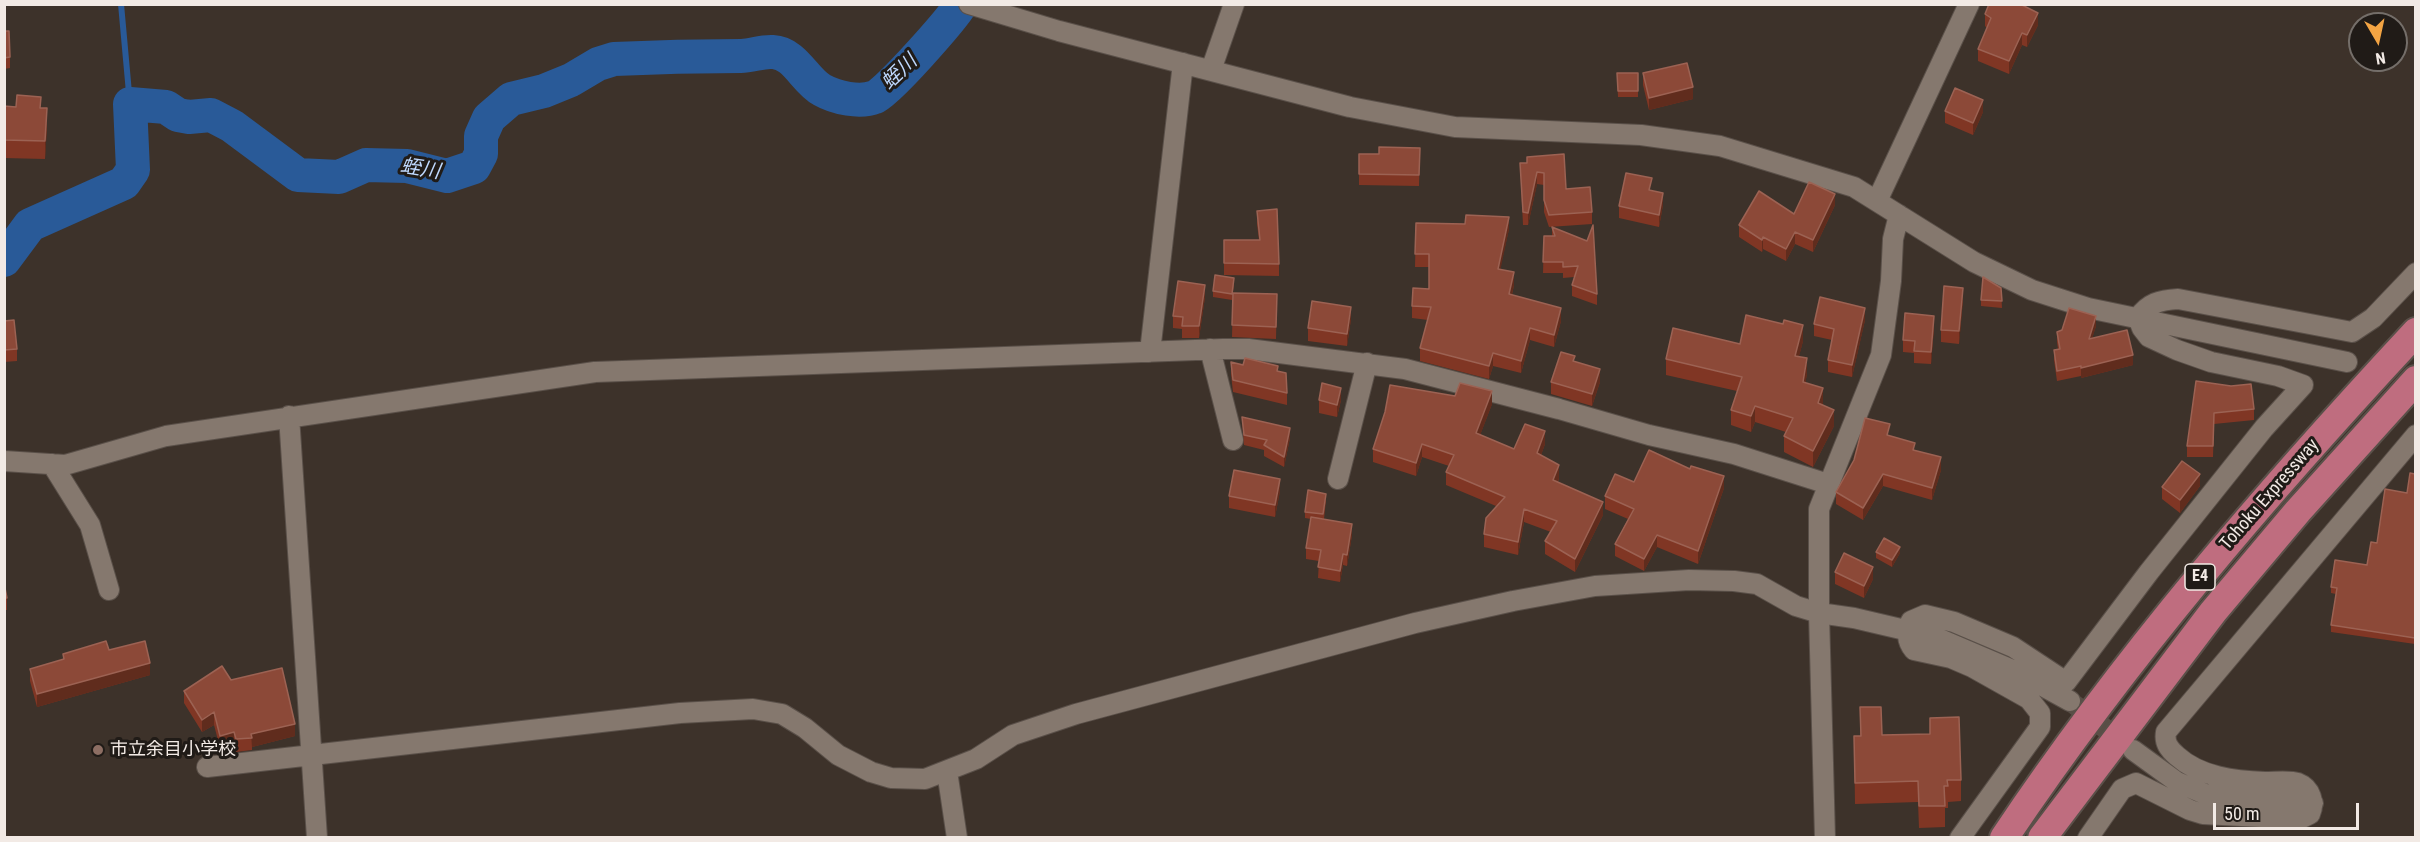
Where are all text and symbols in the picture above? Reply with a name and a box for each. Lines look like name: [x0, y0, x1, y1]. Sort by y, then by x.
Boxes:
north arrow: [2348, 12, 2408, 72]
text: N: [2374, 48, 2387, 68]
water label: 蛭川: [877, 50, 923, 96]
water label: 蛭川: [398, 155, 442, 185]
street label: Tohoku Expressway: [2216, 435, 2324, 555]
road number: E4: [2185, 564, 2215, 590]
place label: 市立余目小学校: [110, 739, 236, 761]
marker: 市立余目小学校: [91, 743, 105, 757]
scale bar: [2216, 791, 2362, 829]
text: 50 m: [2224, 803, 2259, 824]

